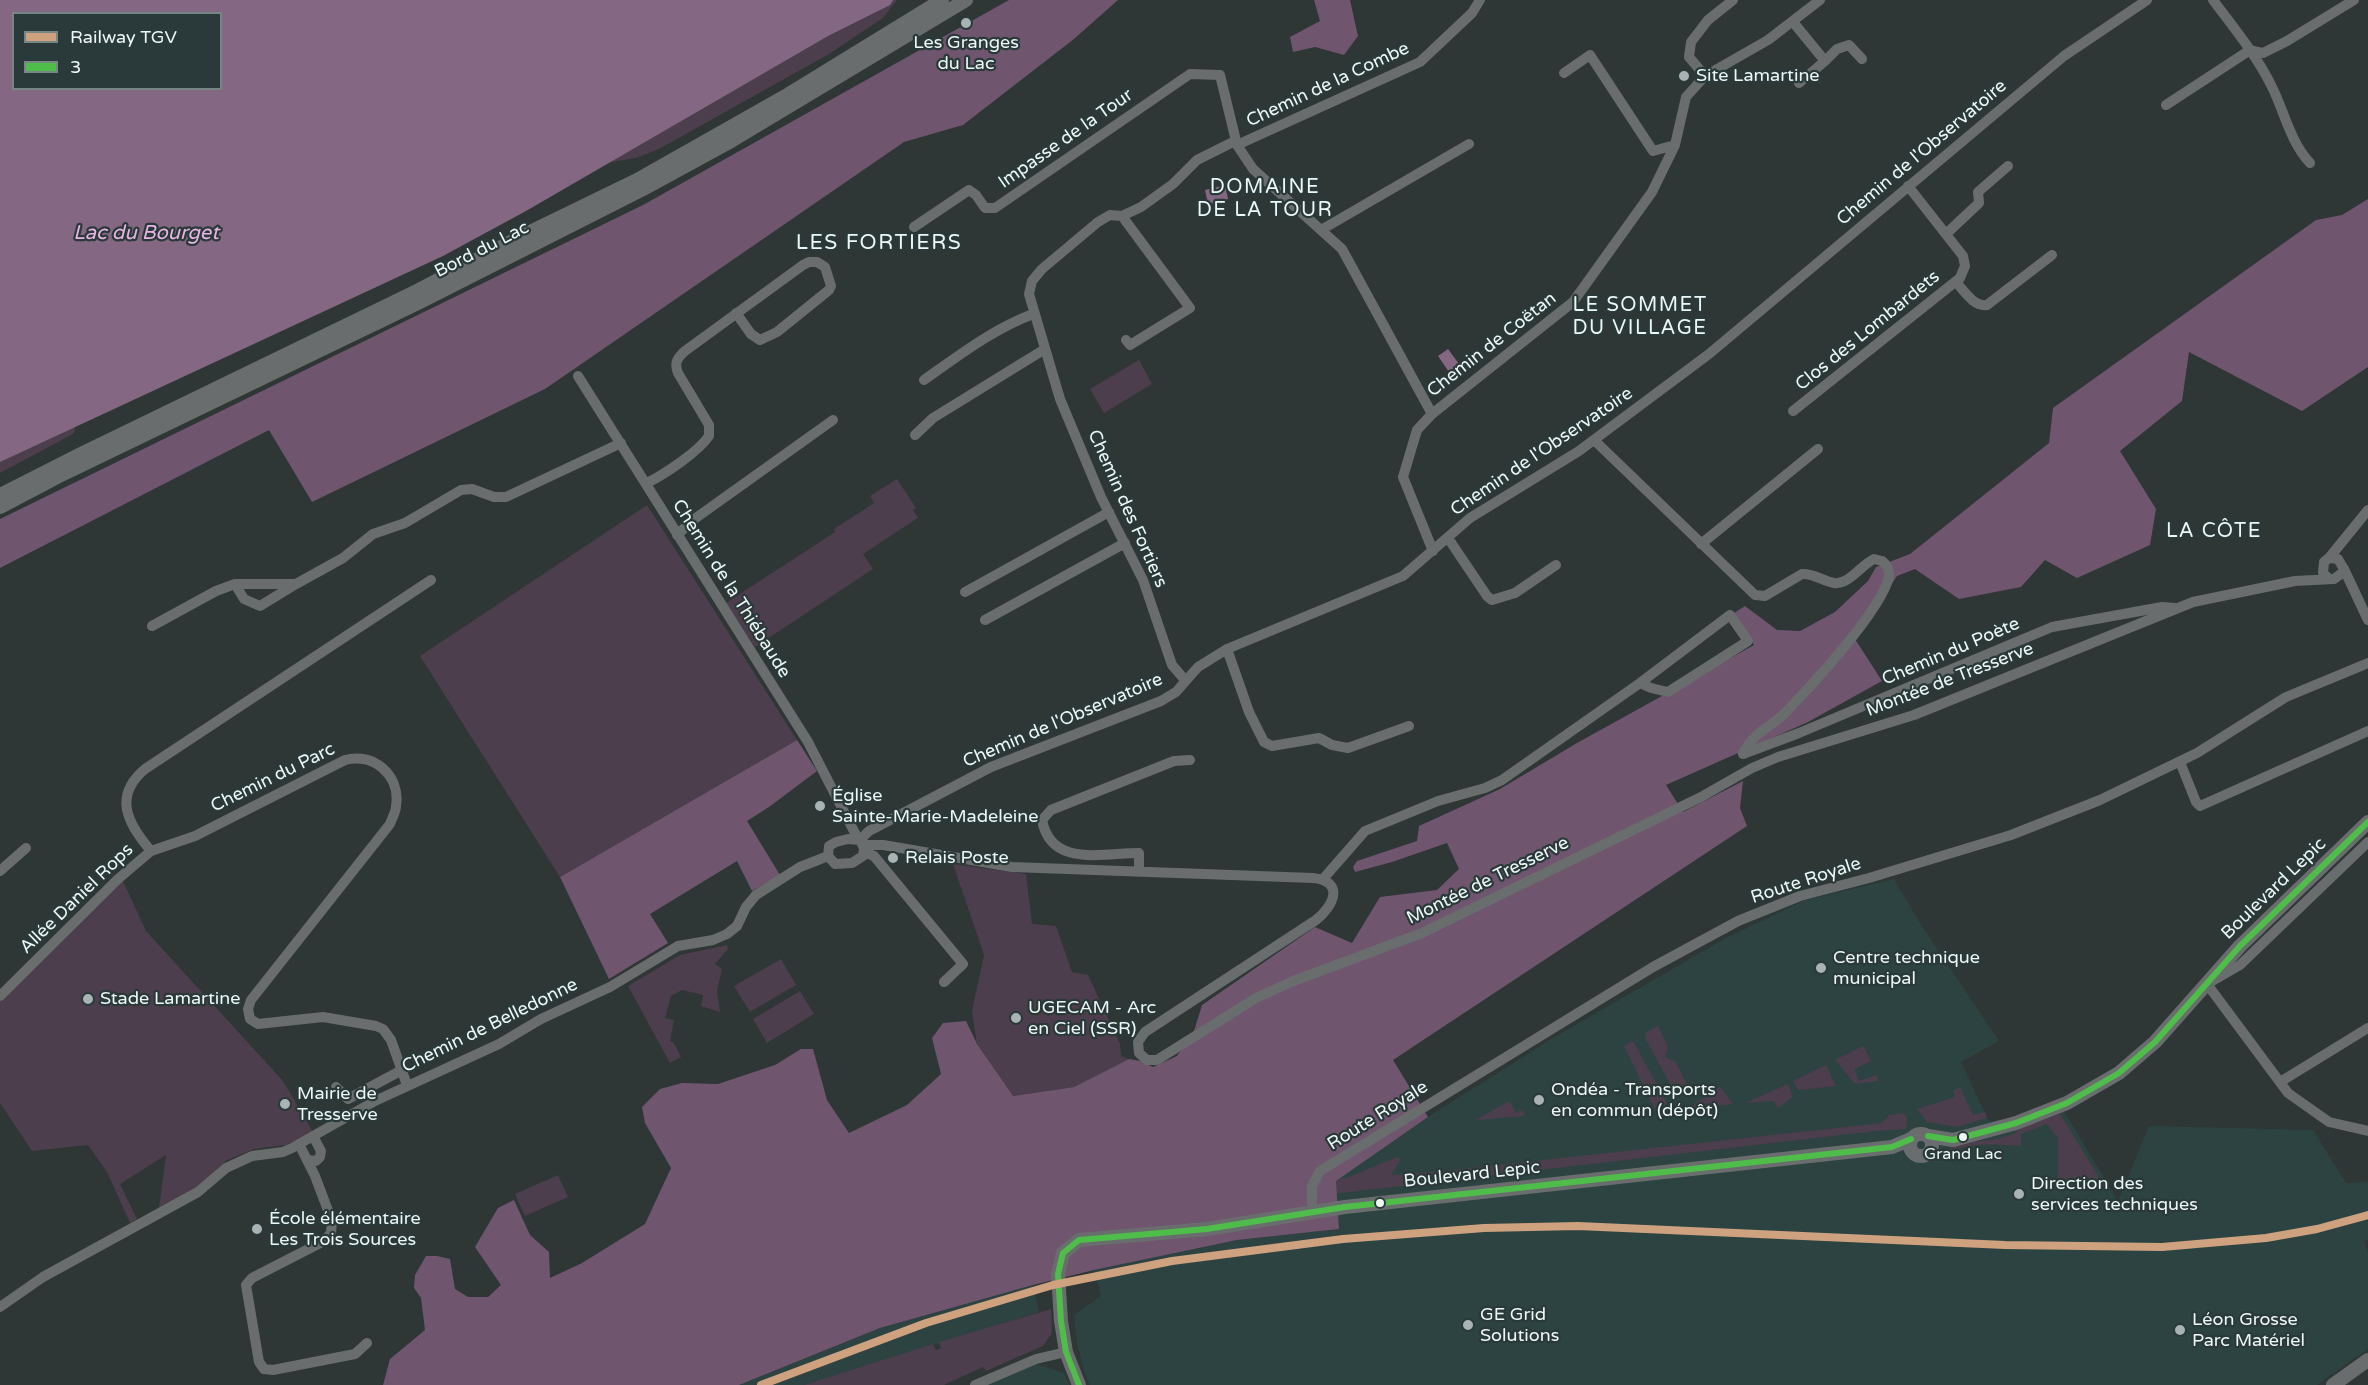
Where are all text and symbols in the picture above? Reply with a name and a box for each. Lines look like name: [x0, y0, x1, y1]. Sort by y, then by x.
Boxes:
legend: [12, 12, 222, 90]
marker: Les Granges du Lac: [959, 16, 973, 30]
text: Railway TGV: [70, 26, 177, 48]
place label: Les Granges du Lac: [913, 32, 1019, 74]
street label: Chemin de la Combe: [1243, 38, 1413, 132]
text: 3: [70, 56, 81, 78]
place label: Site Lamartine: [1696, 65, 1820, 87]
marker: Site Lamartine: [1677, 69, 1691, 83]
street label: Chemin de l'Observatoire: [1833, 76, 2011, 230]
street label: Impasse de la Tour: [995, 84, 1137, 194]
district label: DOMAINE DE LA TOUR: [1197, 176, 1333, 223]
street label: Bord du Lac: [431, 217, 533, 283]
water label: Lac du Bourget: [73, 222, 219, 246]
district label: LES FORTIERS: [796, 230, 962, 256]
street label: Clos des Lombardets: [1792, 266, 1944, 396]
street label: Chemin de Coëtan: [1423, 288, 1561, 402]
district label: LE SOMMET DU VILLAGE: [1572, 294, 1708, 341]
street label: Chemin de l'Observatoire: [1447, 383, 1637, 521]
street label: Chemin des Fortiers: [1082, 427, 1172, 591]
street label: Chemin de la Thiébaude: [667, 496, 795, 682]
district label: LA CÔTE: [2166, 520, 2262, 544]
street label: Chemin du Poète: [1879, 613, 2023, 691]
street label: Montée de Tresserve: [1863, 638, 2037, 722]
street label: Chemin de l'Observatoire: [960, 669, 1166, 773]
street label: Chemin du Parc: [207, 739, 339, 817]
place label: Église Sainte-Marie-Madeleine: [832, 785, 1038, 828]
marker: Église Sainte-Marie-Madeleine: [813, 799, 827, 813]
street label: Montée de Tresserve: [1403, 832, 1573, 930]
street label: Boulevard Lepic: [2217, 834, 2331, 944]
street label: Allée Daniel Rops: [16, 839, 138, 959]
place label: Relais Poste: [905, 847, 1009, 869]
marker: Relais Poste: [886, 851, 900, 865]
street label: Route Royale: [1748, 853, 1864, 909]
place label: Centre technique municipal: [1833, 947, 1980, 990]
marker: Centre technique municipal: [1814, 961, 1828, 975]
street label: Chemin de Belledonne: [399, 974, 581, 1078]
place label: Stade Lamartine: [100, 988, 240, 1010]
marker: Stade Lamartine: [81, 992, 95, 1006]
place label: UGECAM - Arc en Ciel (SSR): [1028, 997, 1156, 1040]
marker: UGECAM - Arc en Ciel (SSR): [1009, 1011, 1023, 1025]
street label: Route Royale: [1324, 1077, 1432, 1155]
place label: Ondéa - Transports en commun (dépôt): [1551, 1079, 1718, 1122]
place label: Mairie de Tresserve: [297, 1083, 378, 1126]
marker: Ondéa - Transports en commun (dépôt): [1532, 1093, 1546, 1107]
marker: Mairie de Tresserve: [278, 1097, 292, 1111]
marker: Grand Lac: [1957, 1131, 1969, 1143]
place label: Grand Lac: [1924, 1145, 2002, 1165]
street label: Boulevard Lepic: [1403, 1157, 1541, 1193]
place label: Direction des services techniques: [2031, 1173, 2198, 1216]
marker: Direction des services techniques: [2012, 1187, 2026, 1201]
unlabelled marker: [1374, 1197, 1386, 1209]
place label: École élémentaire Les Trois Sources: [269, 1208, 421, 1250]
marker: École élémentaire Les Trois Sources: [250, 1222, 264, 1236]
place label: GE Grid Solutions: [1480, 1304, 1559, 1346]
place label: Léon Grosse Parc Matériel: [2192, 1309, 2305, 1352]
marker: GE Grid Solutions: [1461, 1318, 1475, 1332]
marker: Léon Grosse Parc Matériel: [2173, 1323, 2187, 1337]

